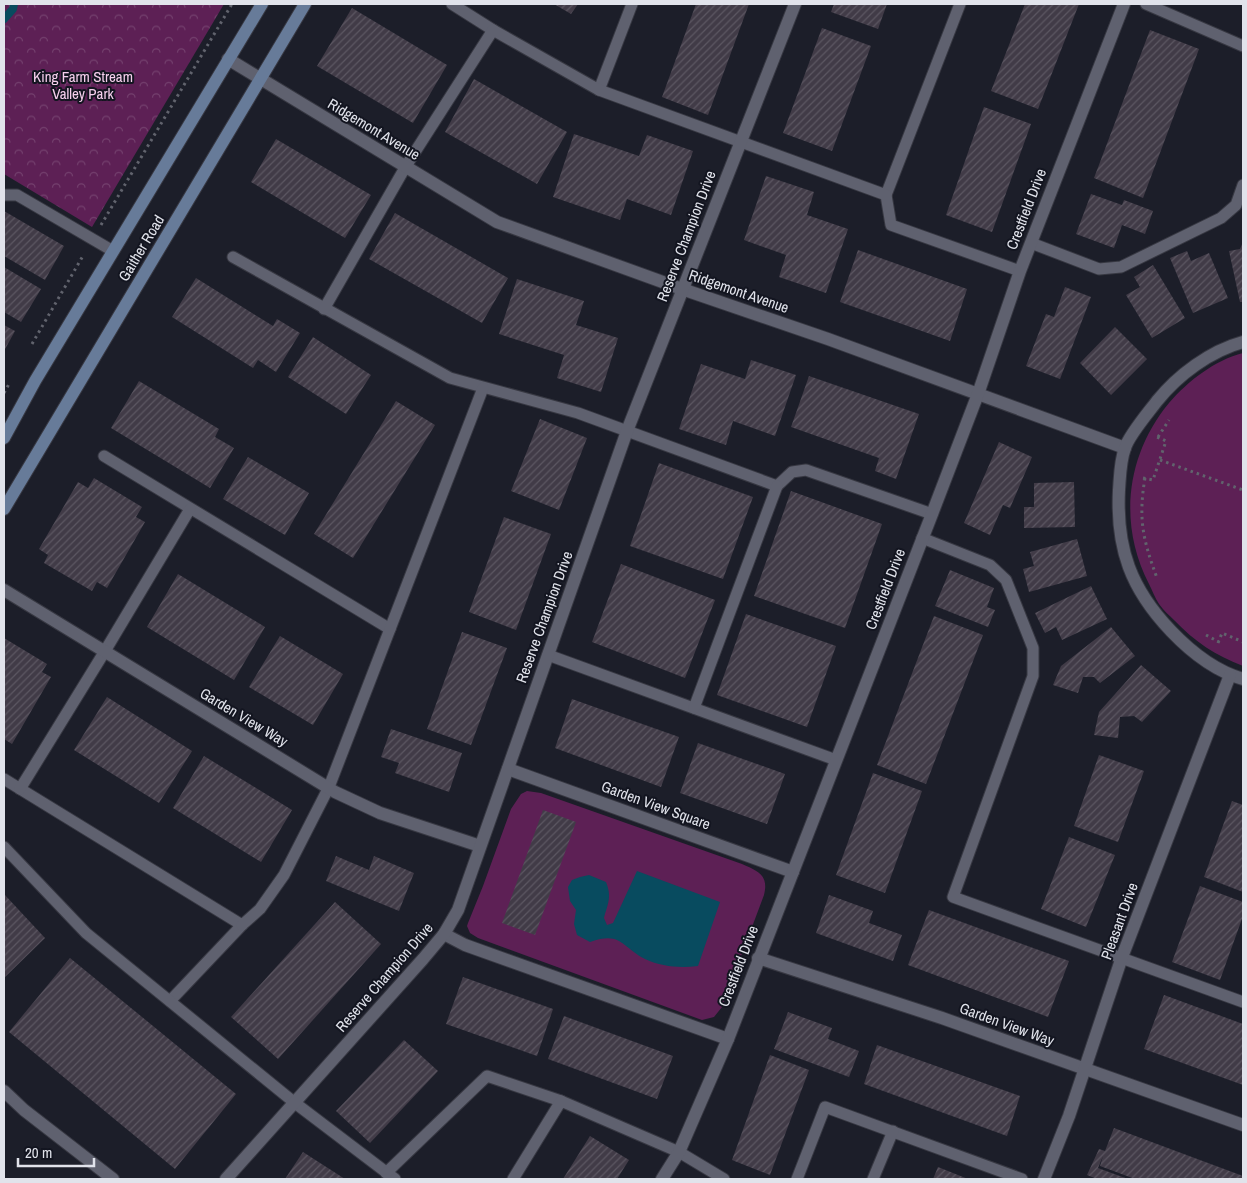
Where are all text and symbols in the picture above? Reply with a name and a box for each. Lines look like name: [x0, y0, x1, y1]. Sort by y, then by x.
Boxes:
park label: King Farm Stream Valley Park: [33, 66, 133, 104]
street label: Ridgemont Avenue: [324, 93, 424, 165]
street label: Crestfield Drive: [1001, 165, 1051, 253]
street label: Reserve Champion Drive: [651, 167, 721, 305]
street label: Gaither Road: [113, 211, 169, 285]
street label: Ridgemont Avenue: [686, 264, 792, 318]
street label: Crestfield Drive: [860, 545, 910, 633]
street label: Reserve Champion Drive: [510, 548, 578, 686]
street label: Garden View Way: [196, 682, 293, 752]
street label: Garden View Square: [599, 776, 714, 835]
street label: Pleasant Drive: [1095, 879, 1143, 962]
street label: Reserve Champion Drive: [331, 918, 438, 1036]
street label: Crestfield Drive: [713, 922, 763, 1010]
street label: Garden View Way: [957, 997, 1058, 1051]
scale bar: [18, 1136, 94, 1168]
text: 20 m: [25, 1142, 52, 1163]

